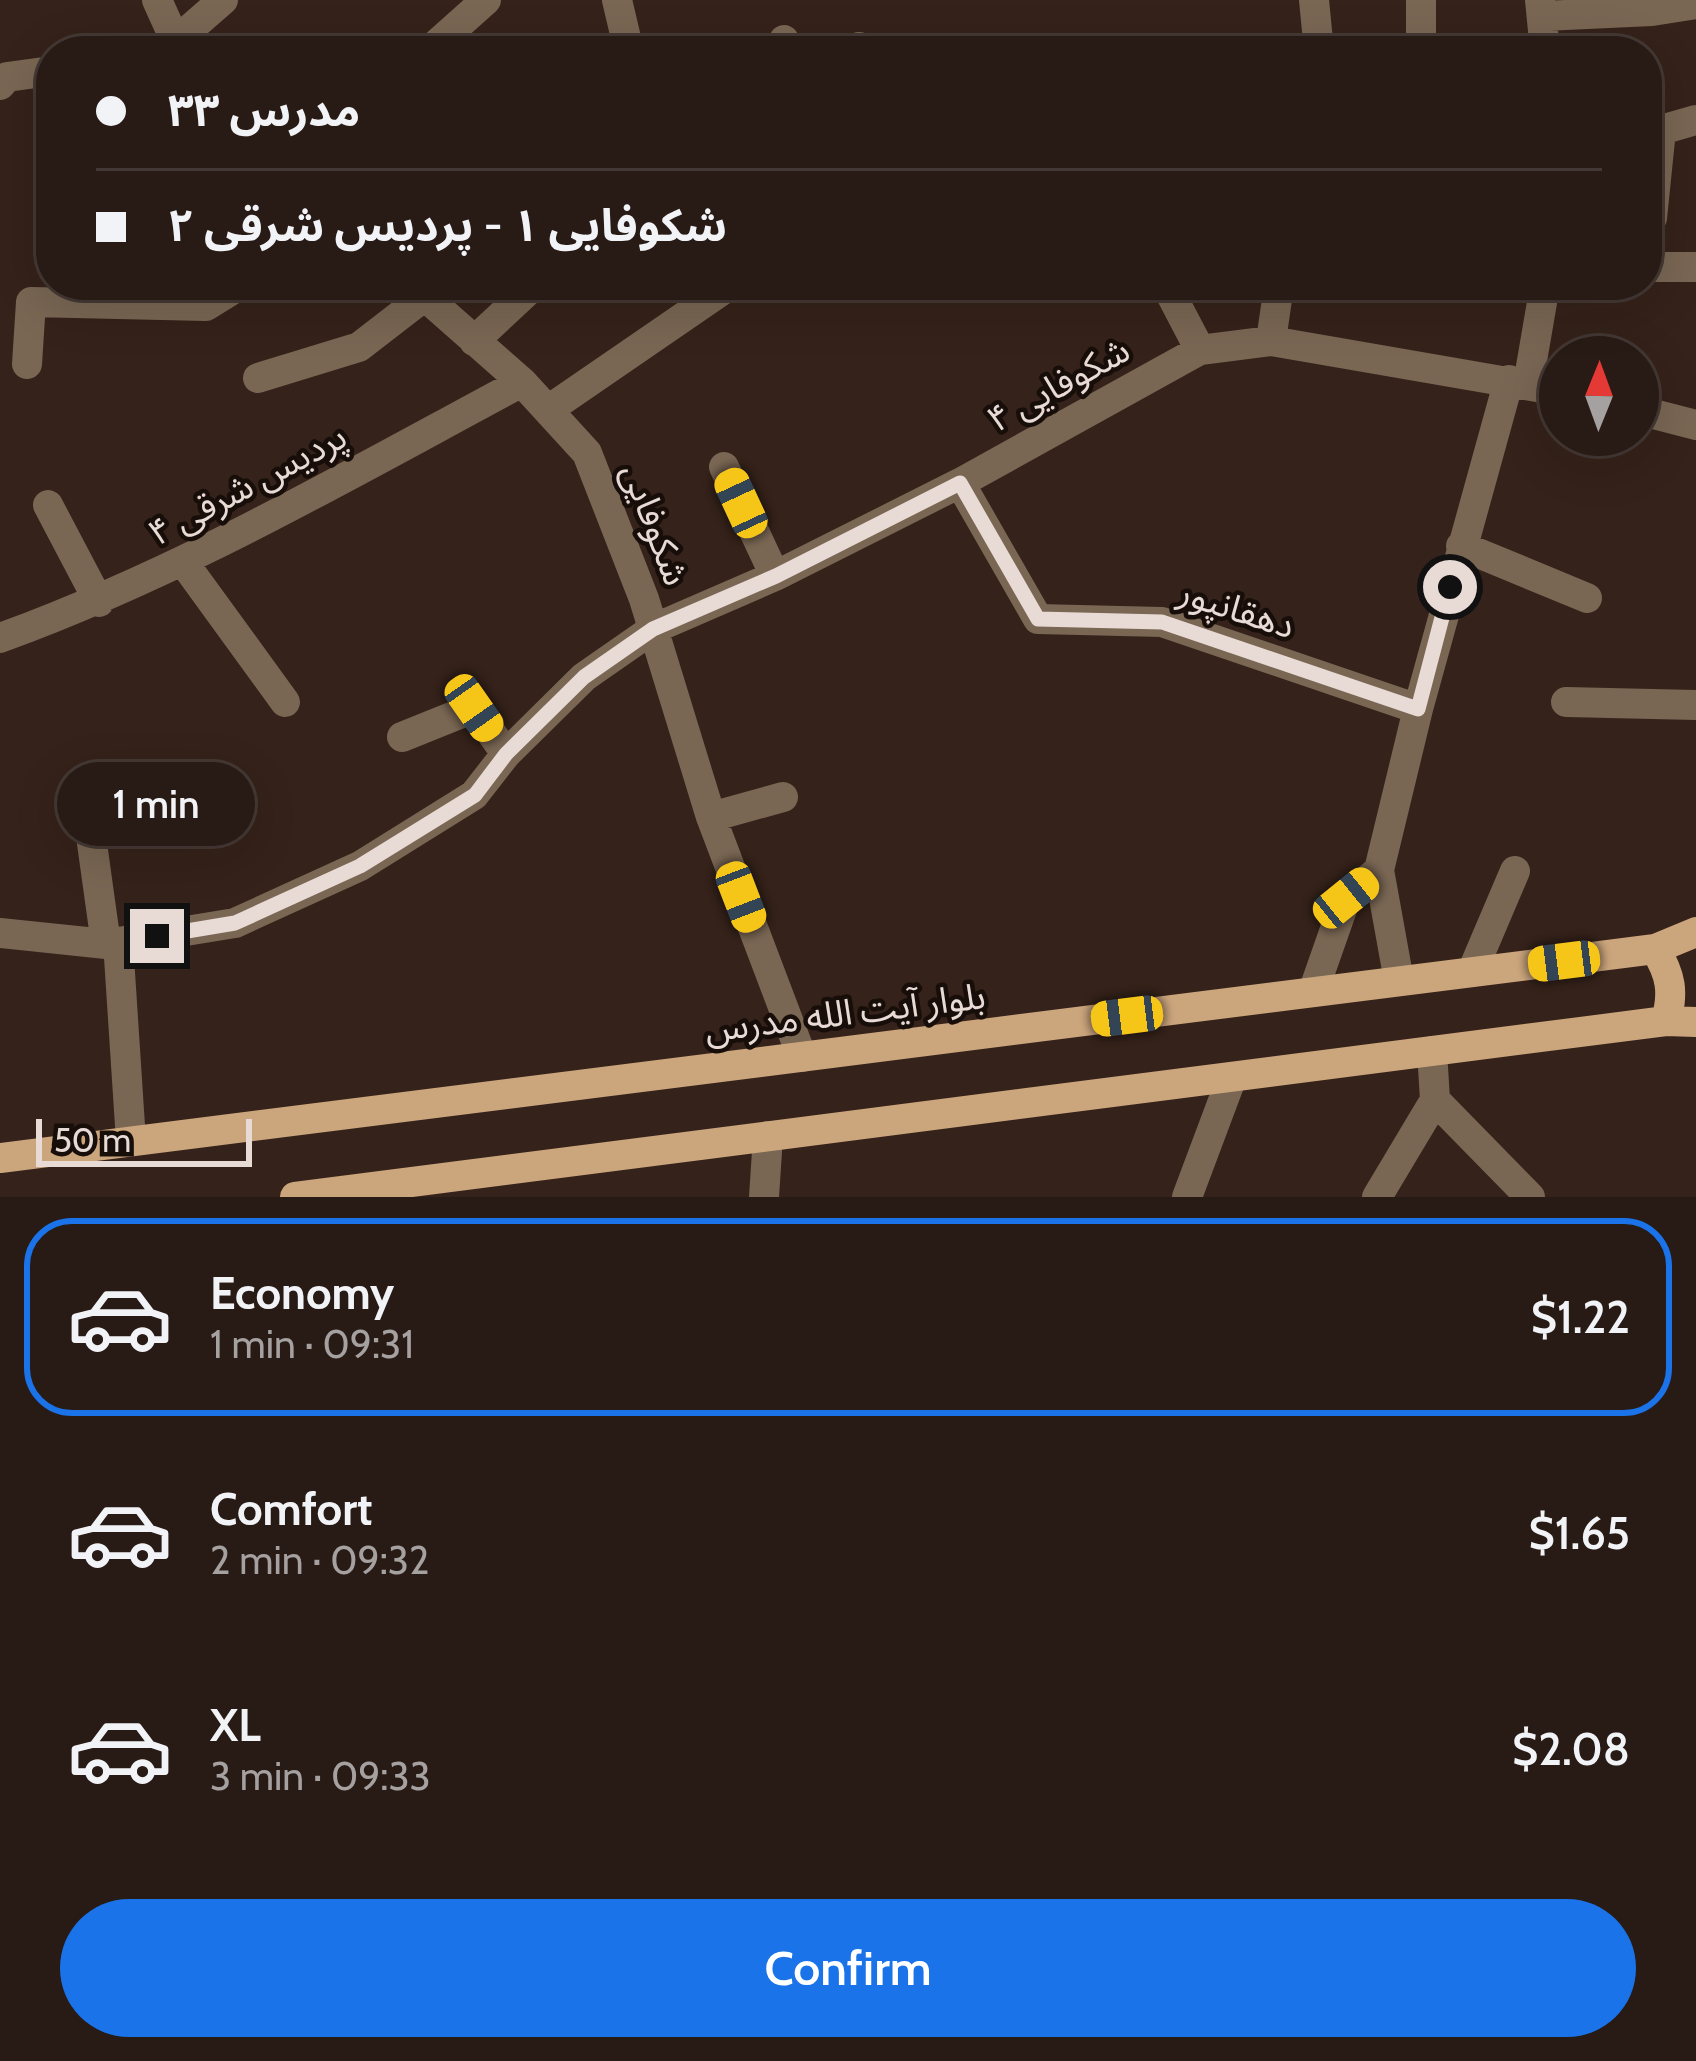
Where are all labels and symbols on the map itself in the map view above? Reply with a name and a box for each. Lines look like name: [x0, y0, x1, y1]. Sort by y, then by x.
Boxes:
street label: شکوفایی ۴: [979, 327, 1137, 441]
north arrow: [1539, 336, 1659, 456]
street label: پردیس شرقی ۴: [140, 413, 355, 557]
street label: شکوفایی: [613, 457, 699, 591]
car: [709, 463, 773, 543]
route start: [1423, 560, 1477, 614]
street label: دهقانپور: [1172, 568, 1301, 650]
car: [439, 668, 509, 748]
callout: 1 min: [58, 762, 256, 846]
car: [711, 857, 771, 937]
car: [1307, 861, 1385, 935]
route end: [130, 909, 184, 963]
car: [1526, 939, 1602, 983]
street label: بلوار آیت الله مدرس: [702, 973, 988, 1051]
car: [1089, 994, 1165, 1038]
scale bar: [36, 1113, 252, 1166]

